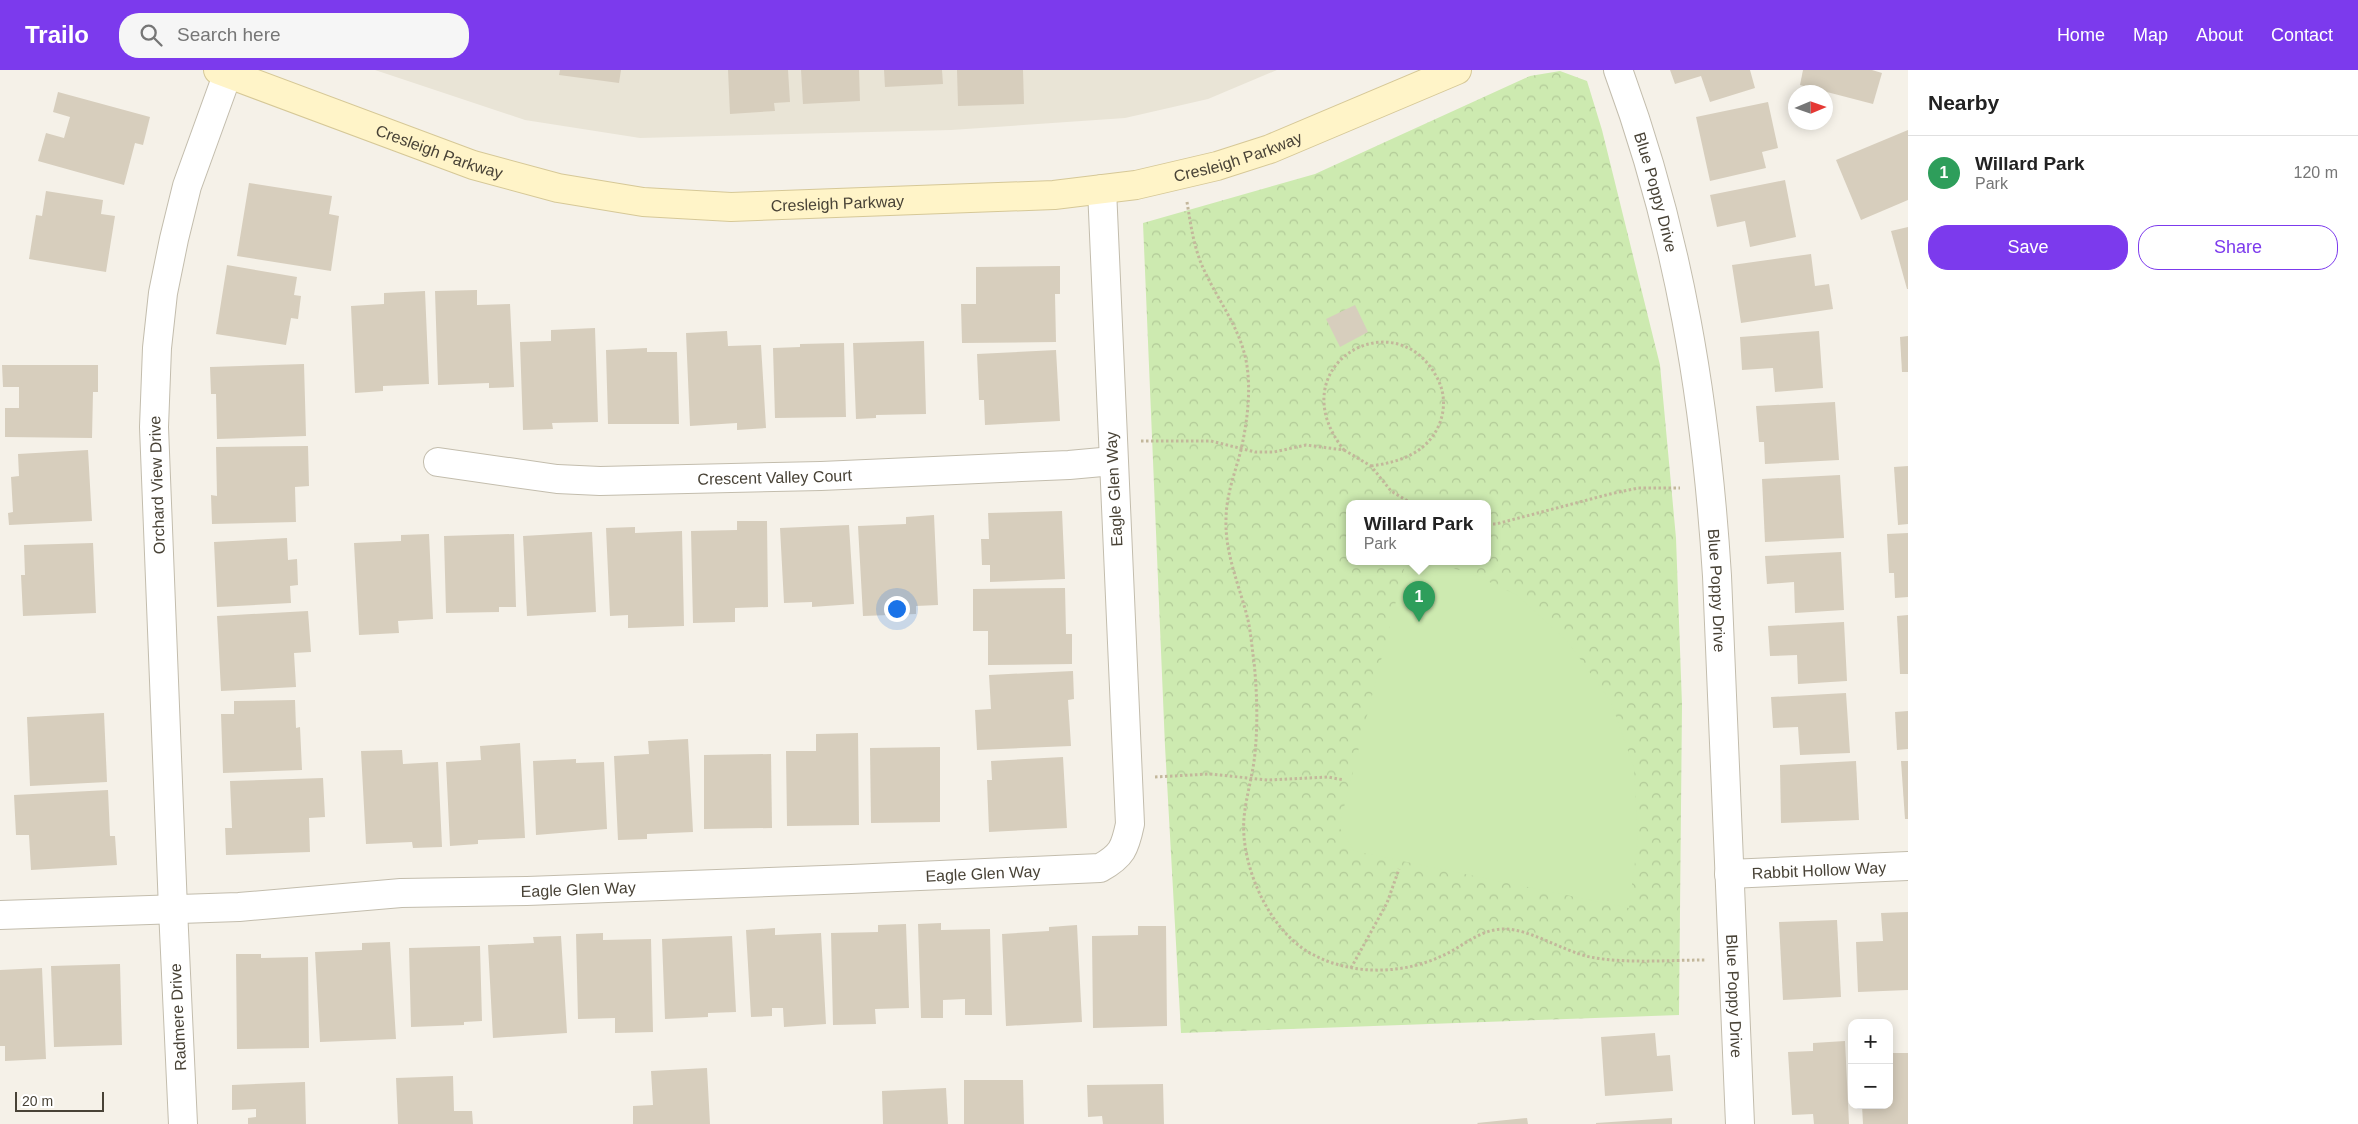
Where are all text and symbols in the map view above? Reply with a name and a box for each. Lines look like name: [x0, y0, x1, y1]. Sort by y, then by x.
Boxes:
search box: [119, 13, 469, 58]
text: Trailo: [25, 21, 89, 48]
icon: search: [137, 21, 165, 49]
text: Search here: [177, 24, 281, 45]
text: Home: [2057, 25, 2105, 45]
text: Map: [2133, 25, 2168, 45]
text: About: [2196, 25, 2243, 45]
text: Contact: [2271, 25, 2333, 45]
north arrow: [1788, 85, 1833, 130]
text: Nearby: [1928, 91, 1999, 114]
street label: Cresleigh Parkway: [374, 121, 505, 181]
street label: Cresleigh Parkway: [1172, 128, 1304, 184]
street label: Blue Poppy Drive: [1631, 130, 1680, 254]
text: Willard Park: [1975, 153, 2085, 174]
text: 1: [1940, 164, 1948, 181]
text: 120 m: [2294, 164, 2338, 181]
text: Park: [1975, 175, 2008, 192]
street label: Cresleigh Parkway: [770, 192, 904, 214]
button: Save: [1928, 225, 2128, 270]
button: Share: [2138, 225, 2338, 270]
street label: Orchard View Drive: [146, 415, 168, 554]
street label: Eagle Glen Way: [1103, 431, 1125, 547]
street label: Crescent Valley Court: [697, 466, 853, 487]
popup: [1346, 500, 1491, 565]
text: Willard Park: [1364, 513, 1473, 534]
street label: Blue Poppy Drive: [1705, 528, 1729, 653]
text: Park: [1364, 535, 1397, 552]
pin: 1: [1403, 581, 1435, 622]
your location: [884, 596, 910, 622]
street label: Rabbit Hollow Way: [1751, 858, 1887, 881]
street label: Eagle Glen Way: [925, 862, 1041, 884]
street label: Eagle Glen Way: [521, 878, 636, 900]
street label: Blue Poppy Drive: [1724, 934, 1746, 1058]
street label: Radmere Drive: [167, 963, 189, 1071]
map controls: [1848, 1019, 1893, 1109]
button: +: [1848, 1019, 1893, 1064]
button: −: [1848, 1064, 1893, 1109]
scale bar: [15, 1089, 104, 1112]
text: 20 m: [22, 1093, 53, 1109]

